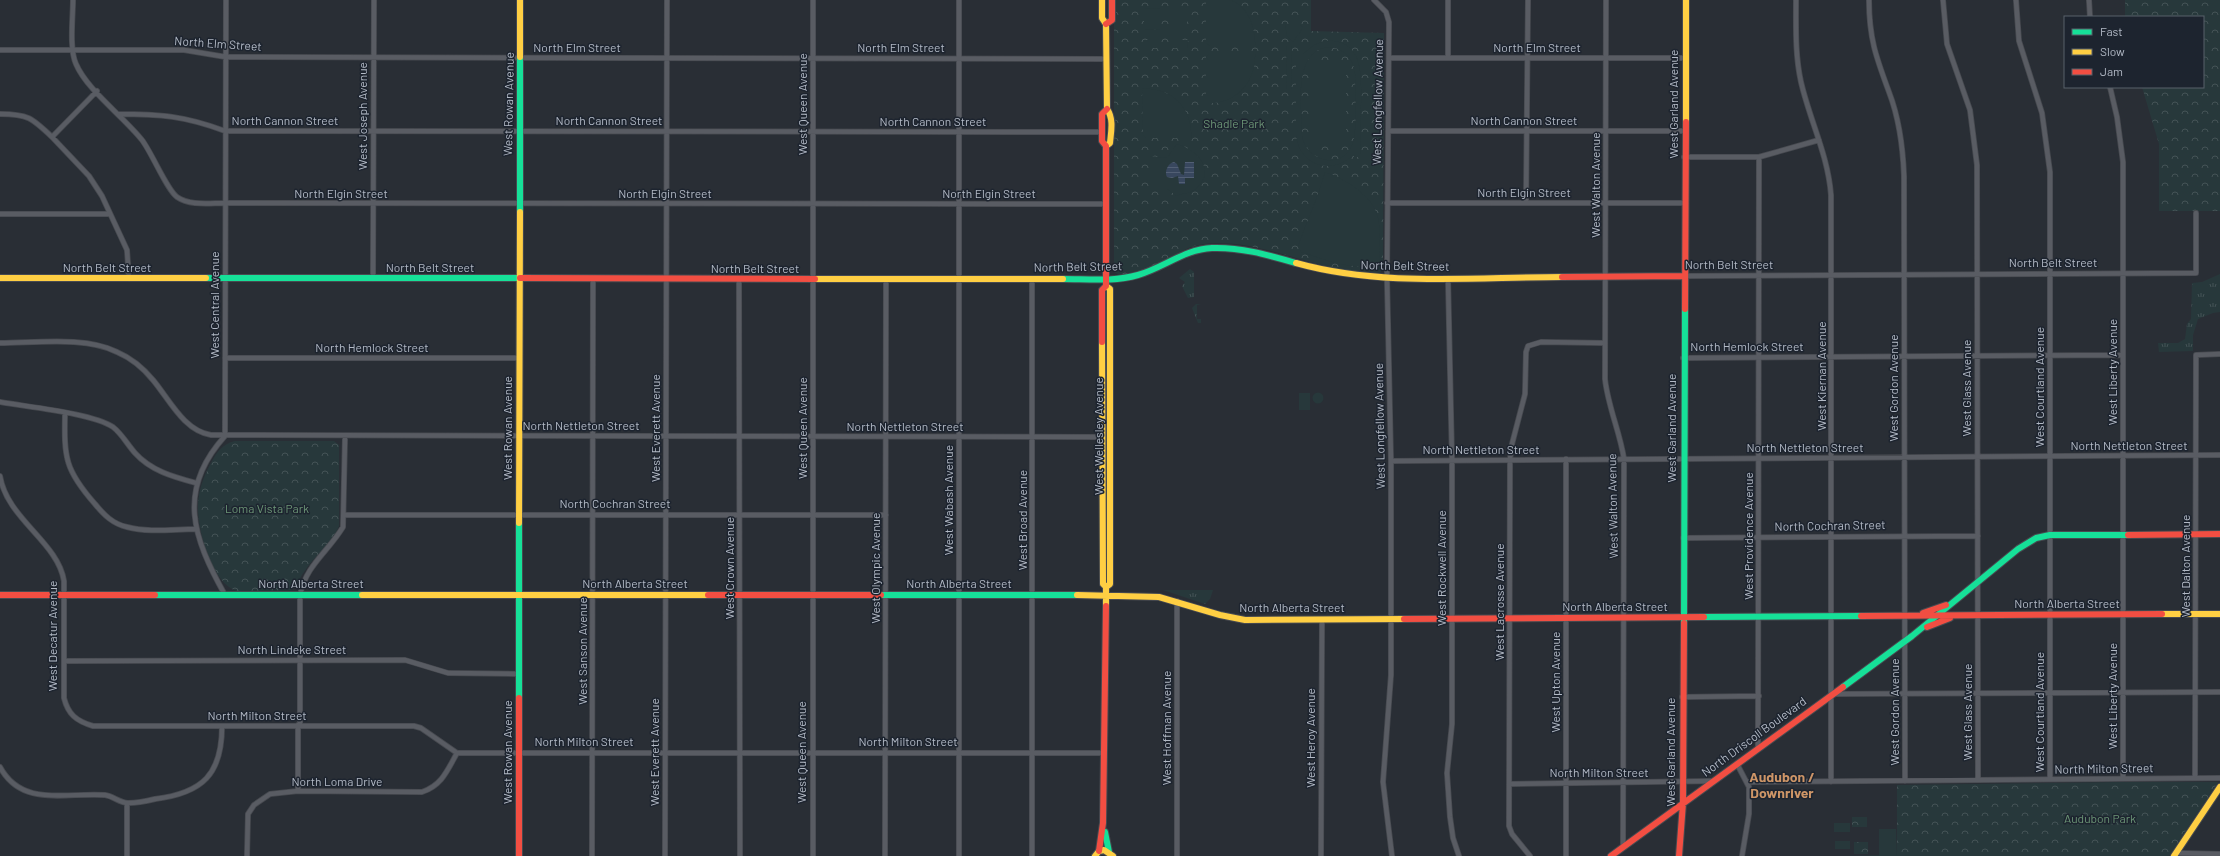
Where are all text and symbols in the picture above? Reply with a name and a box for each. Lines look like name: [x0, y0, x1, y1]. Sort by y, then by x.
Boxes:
legend: [2064, 16, 2204, 88]
text: Fast: [2100, 24, 2123, 38]
street label: North Elm Street: [174, 33, 262, 53]
street label: West Longfellow Avenue: [1369, 39, 1385, 165]
street label: North Elm Street: [533, 40, 621, 54]
street label: North Elm Street: [857, 40, 945, 54]
street label: North Elm Street: [1493, 40, 1581, 54]
text: Slow: [2100, 44, 2125, 58]
street label: West Garland Avenue: [1666, 50, 1680, 158]
street label: West Rowan Avenue: [500, 52, 516, 156]
street label: West Queen Avenue: [795, 53, 809, 155]
street label: West Joseph Avenue: [355, 62, 369, 170]
text: Jam: [2100, 64, 2123, 78]
street label: North Cannon Street: [232, 113, 338, 127]
street label: North Cannon Street: [556, 113, 662, 127]
street label: North Cannon Street: [1471, 113, 1577, 127]
street label: North Cannon Street: [880, 114, 986, 128]
park label: Shadle Park: [1203, 116, 1265, 130]
street label: West Walton Avenue: [1588, 132, 1602, 238]
street label: North Elgin Street: [1477, 185, 1571, 199]
street label: North Elgin Street: [294, 186, 388, 200]
street label: North Elgin Street: [618, 186, 712, 200]
street label: North Elgin Street: [942, 186, 1036, 200]
street label: West Central Avenue: [207, 251, 221, 359]
street label: North Belt Street: [2009, 255, 2097, 269]
street label: North Belt Street: [1361, 257, 1449, 273]
street label: North Belt Street: [1685, 257, 1773, 271]
street label: North Belt Street: [1034, 258, 1122, 274]
street label: North Belt Street: [63, 260, 151, 274]
street label: North Belt Street: [386, 260, 474, 274]
street label: North Belt Street: [711, 261, 799, 275]
street label: West Liberty Avenue: [2105, 319, 2119, 425]
street label: West Kiernan Avenue: [1814, 321, 1828, 431]
street label: West Courtland Avenue: [2032, 327, 2046, 447]
street label: West Gordon Avenue: [1886, 334, 1900, 442]
street label: North Hemlock Street: [1690, 339, 1804, 353]
street label: North Hemlock Street: [315, 340, 429, 354]
street label: West Glass Avenue: [1959, 340, 1973, 436]
street label: West Longfellow Avenue: [1371, 363, 1387, 489]
street label: West Everett Avenue: [648, 374, 662, 482]
street label: West Garland Avenue: [1664, 374, 1678, 482]
street label: West Rowan Avenue: [500, 376, 514, 480]
street label: West Queen Avenue: [795, 377, 809, 479]
street label: West Wellesley Avenue: [1091, 377, 1105, 495]
street label: North Nettleton Street: [522, 418, 640, 432]
street label: North Nettleton Street: [846, 419, 964, 433]
street label: North Nettleton Street: [2070, 438, 2188, 452]
street label: North Nettleton Street: [1746, 440, 1864, 454]
street label: North Nettleton Street: [1422, 442, 1540, 456]
street label: West Wabash Avenue: [941, 445, 955, 555]
street label: West Walton Avenue: [1604, 453, 1620, 559]
street label: West Broad Avenue: [1015, 470, 1029, 570]
street label: West Providence Avenue: [1741, 472, 1755, 600]
street label: North Cochran Street: [559, 496, 671, 510]
park label: Loma Vista Park: [225, 501, 309, 515]
street label: West Rockwell Avenue: [1434, 510, 1448, 626]
street label: West Olympic Avenue: [868, 513, 882, 623]
street label: West Dalton Avenue: [2178, 515, 2192, 617]
street label: West Crown Avenue: [722, 517, 736, 619]
street label: North Cochran Street: [1774, 517, 1886, 533]
street label: West Lacrosse Avenue: [1492, 543, 1506, 661]
street label: North Alberta Street: [258, 576, 364, 590]
street label: North Alberta Street: [582, 576, 688, 590]
street label: North Alberta Street: [906, 576, 1012, 590]
street label: West Decatur Avenue: [45, 581, 59, 691]
street label: North Alberta Street: [2014, 596, 2120, 610]
street label: West Sanson Avenue: [575, 597, 589, 705]
street label: North Alberta Street: [1562, 599, 1668, 613]
street label: North Alberta Street: [1239, 600, 1345, 614]
street label: West Upton Avenue: [1548, 632, 1562, 732]
street label: North Lindeke Street: [238, 642, 346, 656]
street label: West Liberty Avenue: [2105, 643, 2119, 749]
street label: West Courtland Avenue: [2032, 652, 2046, 772]
street label: West Gordon Avenue: [1887, 658, 1901, 766]
street label: West Glass Avenue: [1960, 664, 1974, 760]
street label: West Hoffman Avenue: [1159, 671, 1173, 785]
street label: West Heroy Avenue: [1303, 688, 1317, 788]
street label: North Driscoll Boulevard: [1698, 694, 1808, 779]
street label: West Everett Avenue: [647, 698, 661, 806]
street label: West Garland Avenue: [1663, 698, 1677, 806]
street label: West Rowan Avenue: [500, 700, 514, 804]
street label: West Queen Avenue: [794, 701, 808, 803]
street label: North Milton Street: [207, 708, 307, 722]
street label: North Milton Street: [534, 734, 634, 748]
street label: North Milton Street: [858, 734, 958, 748]
street label: North Milton Street: [2054, 760, 2154, 776]
street label: North Milton Street: [1549, 765, 1649, 779]
district label: Audubon / Downriver: [1749, 768, 1815, 801]
street label: North Loma Drive: [292, 774, 382, 788]
park label: Audubon Park: [2064, 811, 2136, 825]

